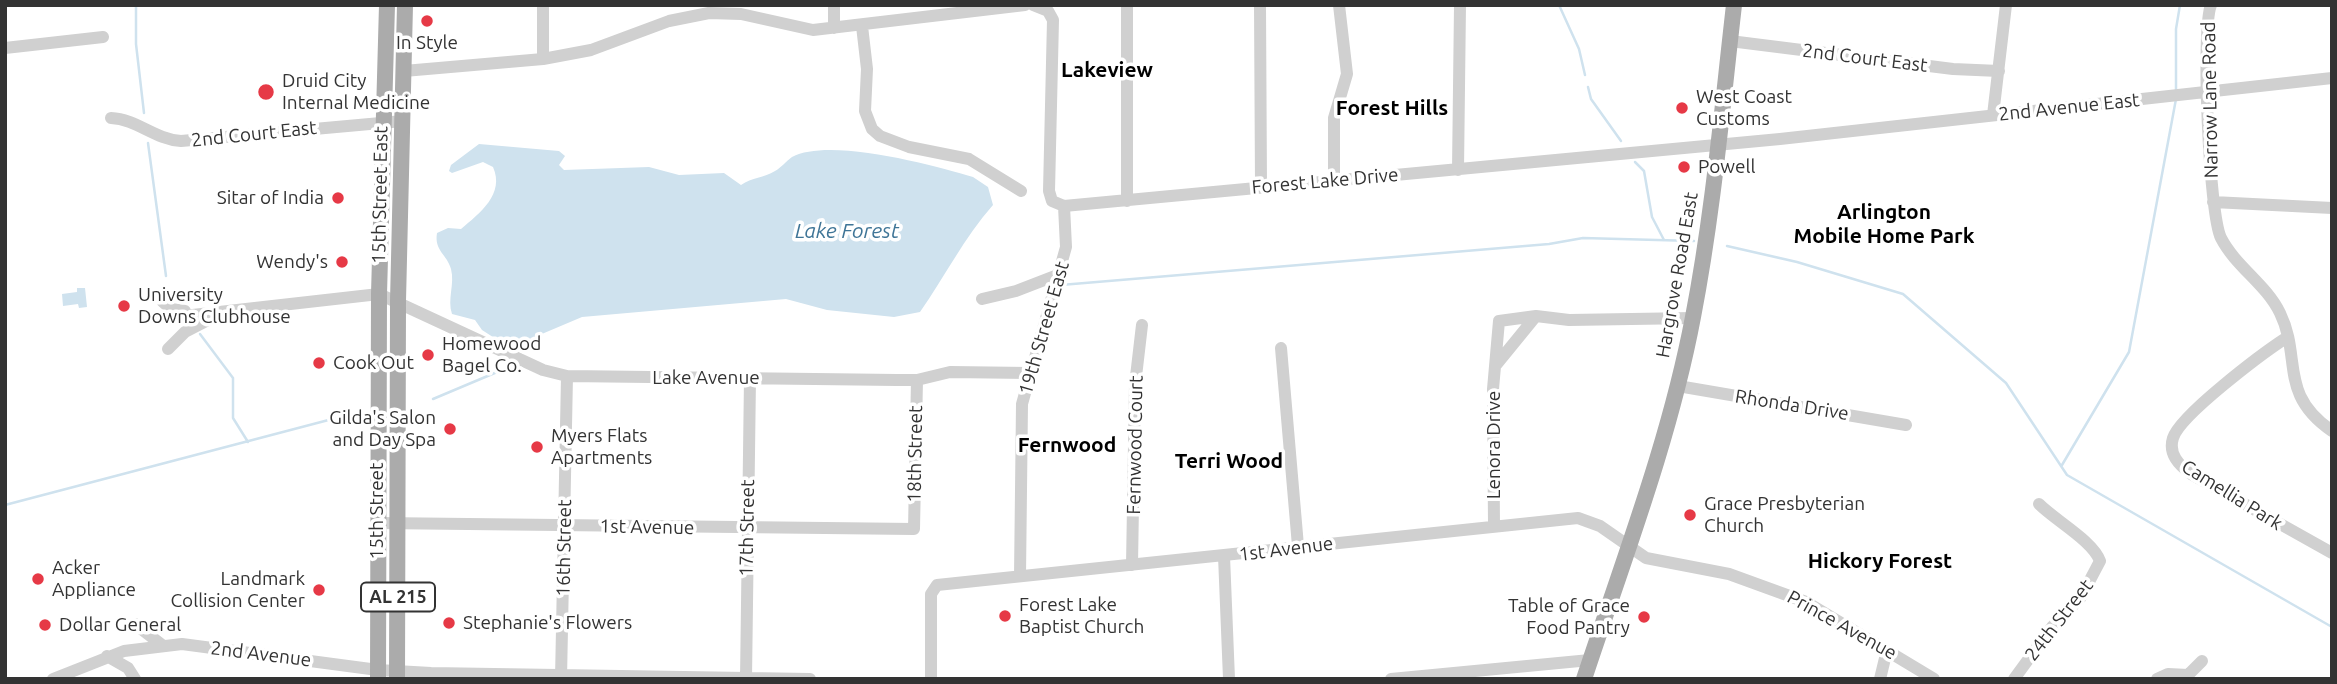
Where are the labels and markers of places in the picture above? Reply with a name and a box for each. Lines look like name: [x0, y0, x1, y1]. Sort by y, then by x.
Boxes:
marker: In Style: [419, 13, 435, 29]
place label: In Style: [396, 32, 458, 54]
place label: Druid City Internal Medicine: [282, 70, 430, 114]
marker: Druid City Internal Medicine: [256, 82, 276, 102]
place label: West Coast Customs: [1696, 86, 1792, 130]
marker: West Coast Customs: [1674, 100, 1690, 116]
place label: Powell: [1698, 156, 1755, 178]
marker: Powell: [1676, 159, 1692, 175]
place label: Sitar of India: [217, 187, 324, 209]
marker: Sitar of India: [330, 190, 346, 206]
place label: Wendy's: [256, 251, 328, 273]
marker: Wendy's: [334, 254, 350, 270]
place label: University Downs Clubhouse: [138, 284, 291, 328]
marker: University Downs Clubhouse: [116, 298, 132, 314]
place label: Homewood Bagel Co.: [442, 333, 541, 377]
marker: Homewood Bagel Co.: [420, 347, 436, 363]
place label: Cook Out: [333, 352, 414, 374]
marker: Cook Out: [311, 355, 327, 371]
place label: Gilda's Salon and Day Spa: [329, 407, 436, 451]
marker: Gilda's Salon and Day Spa: [442, 421, 458, 437]
place label: Myers Flats Apartments: [551, 425, 652, 469]
marker: Myers Flats Apartments: [529, 439, 545, 455]
place label: Grace Presbyterian Church: [1704, 493, 1865, 537]
marker: Grace Presbyterian Church: [1682, 507, 1698, 523]
place label: Acker Appliance: [52, 557, 136, 601]
place label: Landmark Collision Center: [170, 568, 305, 612]
marker: Acker Appliance: [30, 571, 46, 587]
marker: Landmark Collision Center: [311, 582, 327, 598]
place label: Forest Lake Baptist Church: [1019, 594, 1144, 638]
place label: Table of Grace Food Pantry: [1508, 595, 1630, 639]
marker: Forest Lake Baptist Church: [997, 608, 1013, 624]
marker: Table of Grace Food Pantry: [1636, 609, 1652, 625]
place label: Stephanie's Flowers: [463, 612, 632, 634]
place label: Dollar General: [59, 614, 181, 636]
marker: Stephanie's Flowers: [441, 615, 457, 631]
marker: Dollar General: [37, 617, 53, 633]

